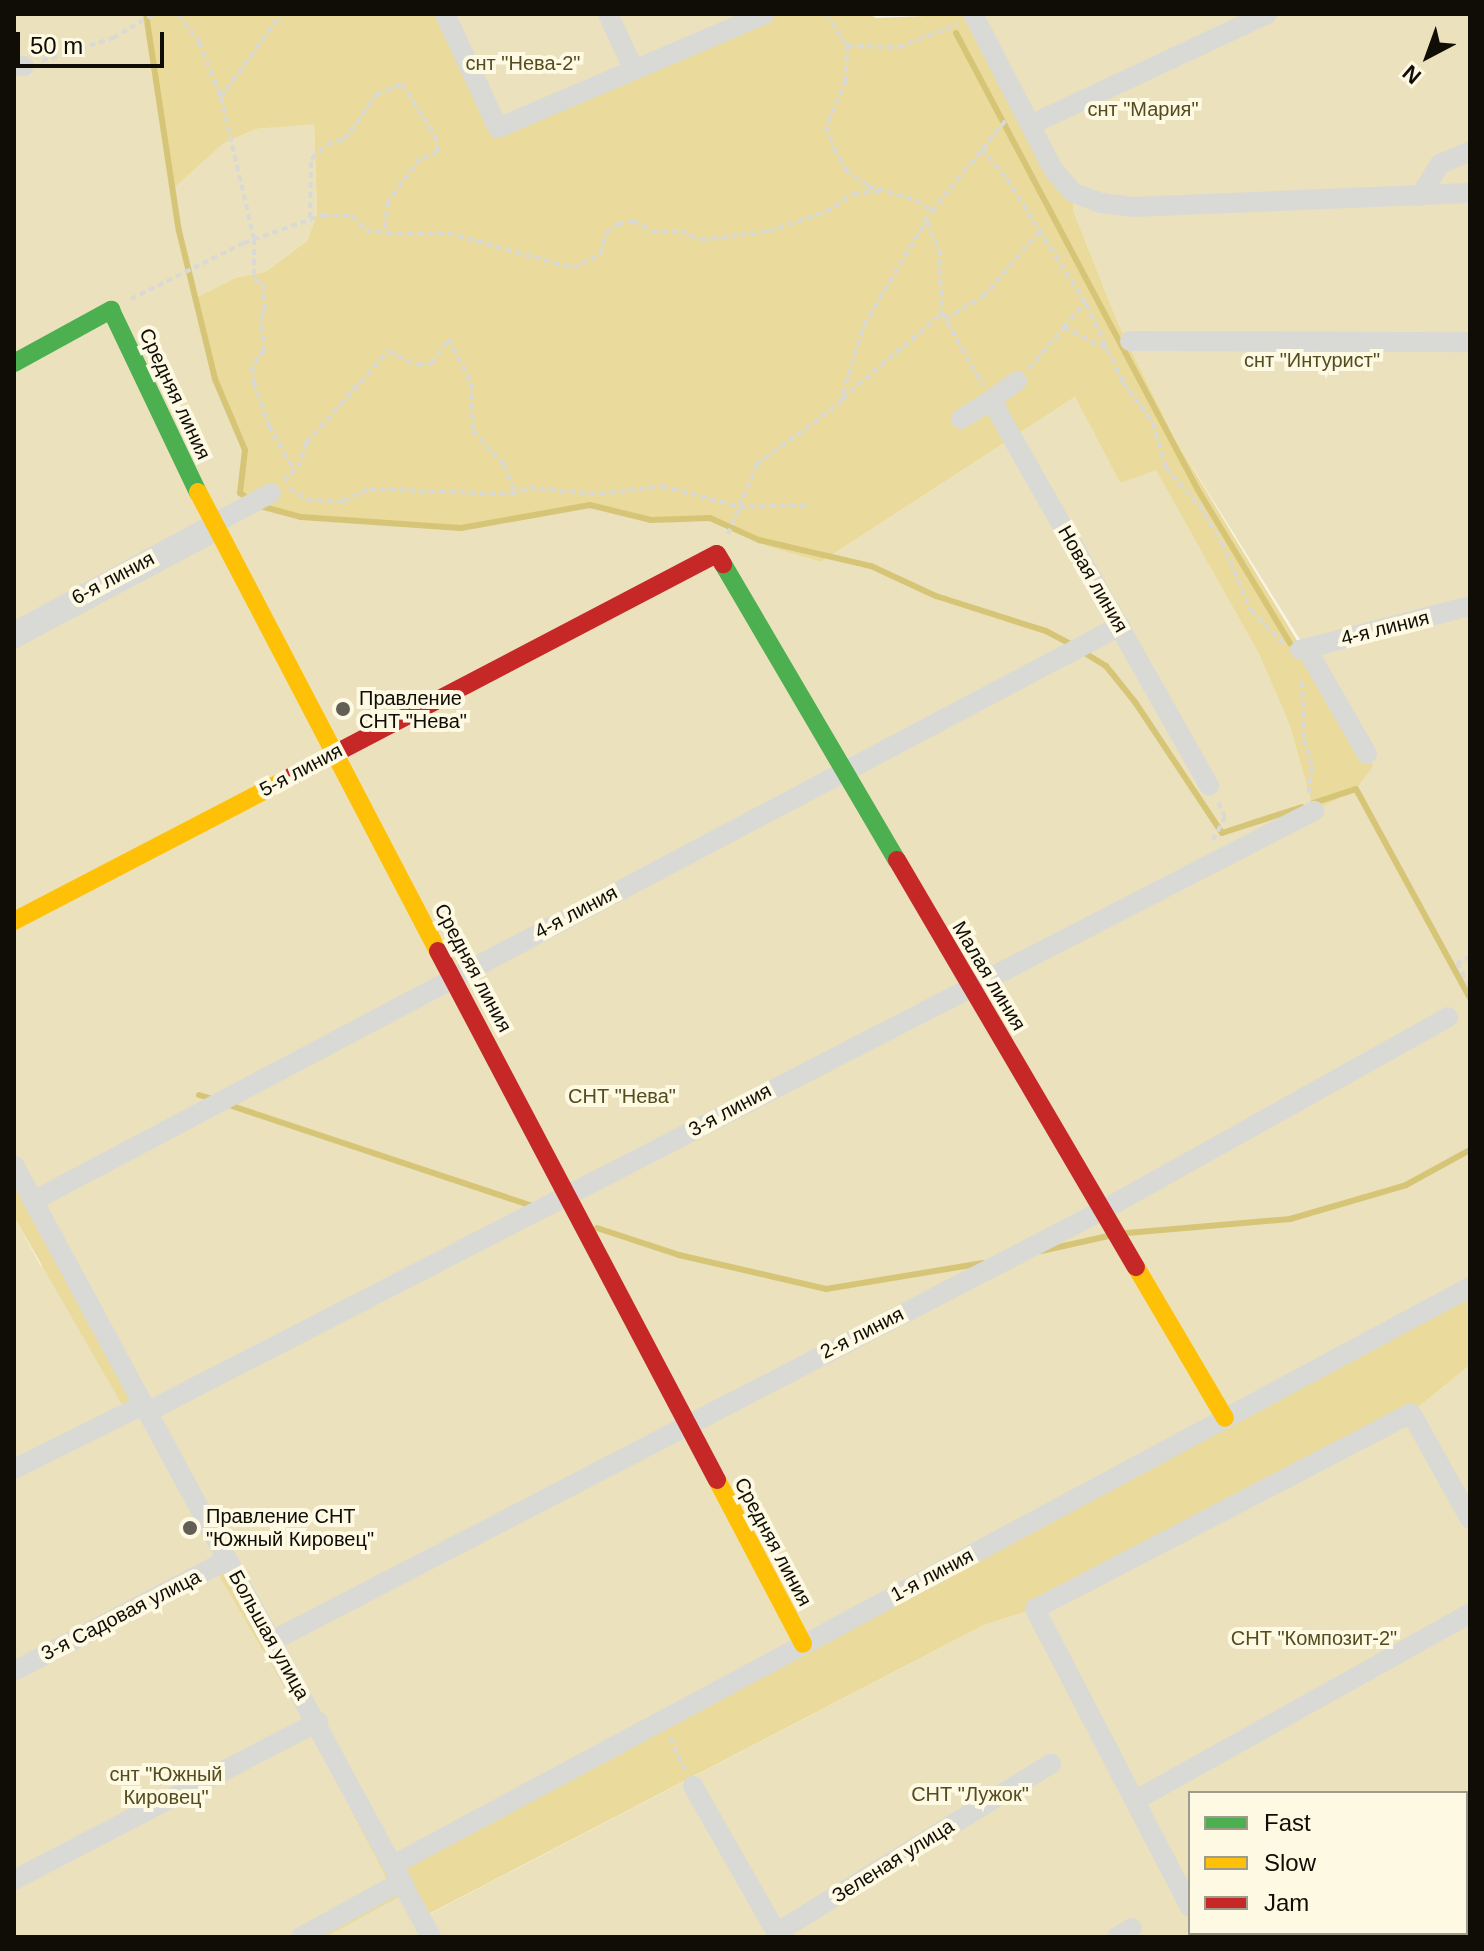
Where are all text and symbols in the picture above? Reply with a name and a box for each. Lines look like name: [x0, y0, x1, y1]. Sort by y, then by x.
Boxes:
scale bar: [20, 16, 168, 66]
north arrow: [1388, 16, 1468, 96]
text: 50 m: [30, 32, 83, 59]
park label: снт "Нева-2": [466, 51, 580, 75]
text: N: [1398, 60, 1426, 89]
park label: снт "Мария": [1087, 97, 1199, 121]
street label: Средняя линия: [134, 325, 216, 463]
park label: снт "Интурист": [1244, 348, 1380, 372]
street label: Новая линия: [1053, 521, 1133, 637]
street label: 6-я линия: [68, 546, 158, 610]
street label: 4-я линия: [1338, 605, 1432, 651]
place label: Правление СНТ "Нева": [359, 686, 467, 733]
marker: Правление СНТ "Нева": [334, 700, 352, 718]
street label: 5-я линия: [256, 738, 346, 802]
street label: 4-я линия: [531, 880, 621, 944]
street label: Средняя линия: [429, 900, 517, 1036]
street label: Малая линия: [947, 917, 1031, 1035]
street label: 3-я линия: [685, 1078, 775, 1142]
park label: СНТ "Нева": [568, 1084, 676, 1108]
street label: 2-я линия: [816, 1302, 908, 1364]
street label: Средняя линия: [729, 1474, 817, 1610]
place label: Правление СНТ "Южный Кировец": [206, 1504, 374, 1551]
marker: Правление СНТ "Южный Кировец": [181, 1519, 199, 1537]
street label: 1-я линия: [887, 1543, 977, 1607]
street label: 3-я Садовая улица: [37, 1564, 205, 1666]
street label: Большая улица: [223, 1566, 315, 1704]
park label: СНТ "Композит-2": [1231, 1626, 1397, 1650]
park label: снт "Южный Кировец": [109, 1762, 223, 1809]
park label: СНТ "Лужок": [911, 1782, 1029, 1806]
legend: [1188, 1791, 1468, 1935]
text: Fast: [1264, 1809, 1311, 1836]
street label: Зеленая улица: [828, 1814, 958, 1908]
text: Slow: [1264, 1849, 1316, 1876]
text: Jam: [1264, 1889, 1309, 1916]

